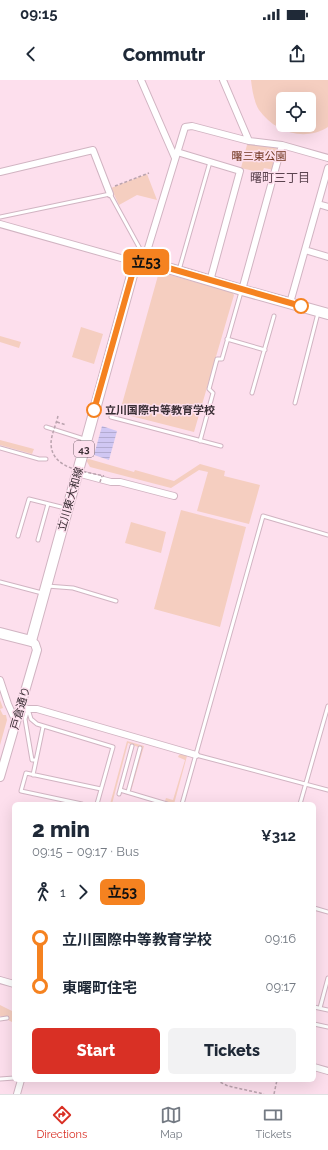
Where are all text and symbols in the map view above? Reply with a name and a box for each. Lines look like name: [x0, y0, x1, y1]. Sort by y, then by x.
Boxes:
text: 09:15: [20, 5, 57, 23]
icon: back: [20, 43, 42, 65]
icon: share: [286, 43, 308, 65]
text: Commutr: [123, 44, 205, 65]
map controls: [276, 92, 316, 132]
button: locate: [276, 92, 316, 132]
park label: 曙三東公園: [232, 150, 287, 163]
district label: 曙町三丁目: [250, 171, 310, 185]
line badge: 立53: [123, 249, 169, 275]
text: 立53: [131, 254, 161, 270]
unlabelled marker: [293, 298, 309, 314]
marker: 立川国際中等教育学校: [86, 402, 102, 418]
place label: 立川国際中等教育学校: [105, 404, 215, 417]
road number: 43: [74, 441, 94, 457]
street label: 立川東大和線: [55, 466, 86, 533]
street label: 戸倉通り: [8, 685, 33, 731]
text: 2 min: [32, 816, 90, 842]
text: ¥312: [261, 827, 296, 845]
text: 09:15 – 09:17 · Bus: [32, 844, 139, 859]
icon: walk: [32, 881, 54, 903]
icon: forward: [72, 881, 94, 903]
text: 立53: [108, 884, 137, 900]
text: 1: [60, 885, 66, 900]
text: 立川国際中等教育学校: [62, 931, 212, 949]
text: 09:16: [265, 931, 296, 946]
text: 東曙町住宅: [62, 979, 137, 997]
text: 09:17: [266, 979, 296, 994]
button: Start: [32, 1028, 160, 1074]
button: Tickets: [168, 1028, 296, 1074]
tab: Directions: [36, 1104, 87, 1141]
tab: Map: [160, 1104, 183, 1141]
tab: Tickets: [255, 1104, 292, 1141]

